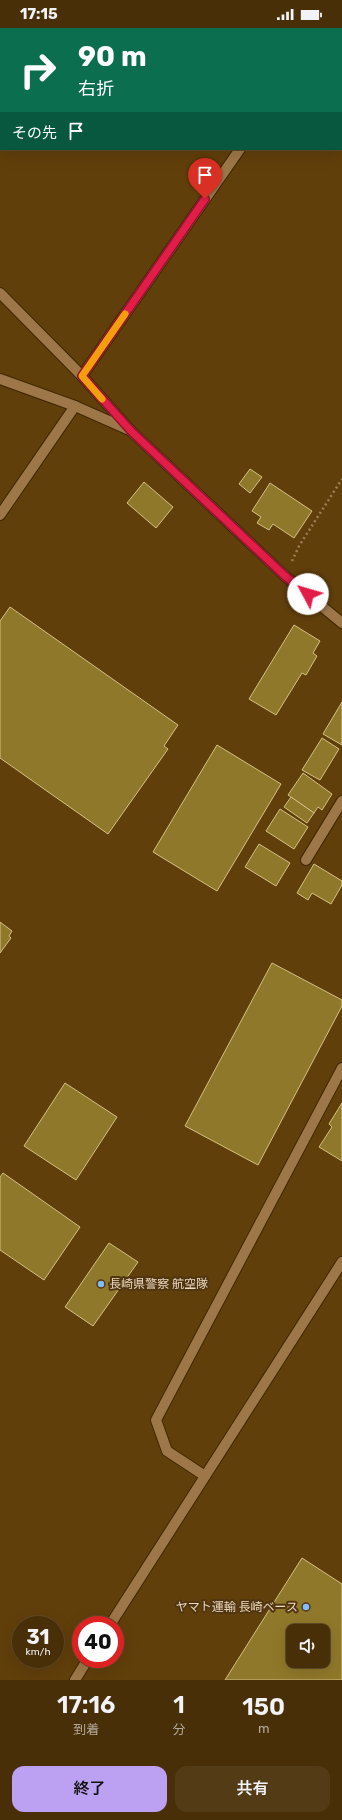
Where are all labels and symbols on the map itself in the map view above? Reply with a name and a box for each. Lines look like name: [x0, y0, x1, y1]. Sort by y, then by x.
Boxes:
pin: [188, 158, 222, 199]
position arrow: [287, 573, 329, 615]
place label: 長崎県警察 航空隊: [109, 1277, 208, 1291]
marker: 長崎県警察 航空隊: [96, 1279, 106, 1289]
place label: ヤマト運輸 長崎ベース: [176, 1600, 298, 1614]
marker: ヤマト運輸 長崎ベース: [301, 1602, 311, 1612]
speed limit sign: 40: [72, 1616, 124, 1668]

